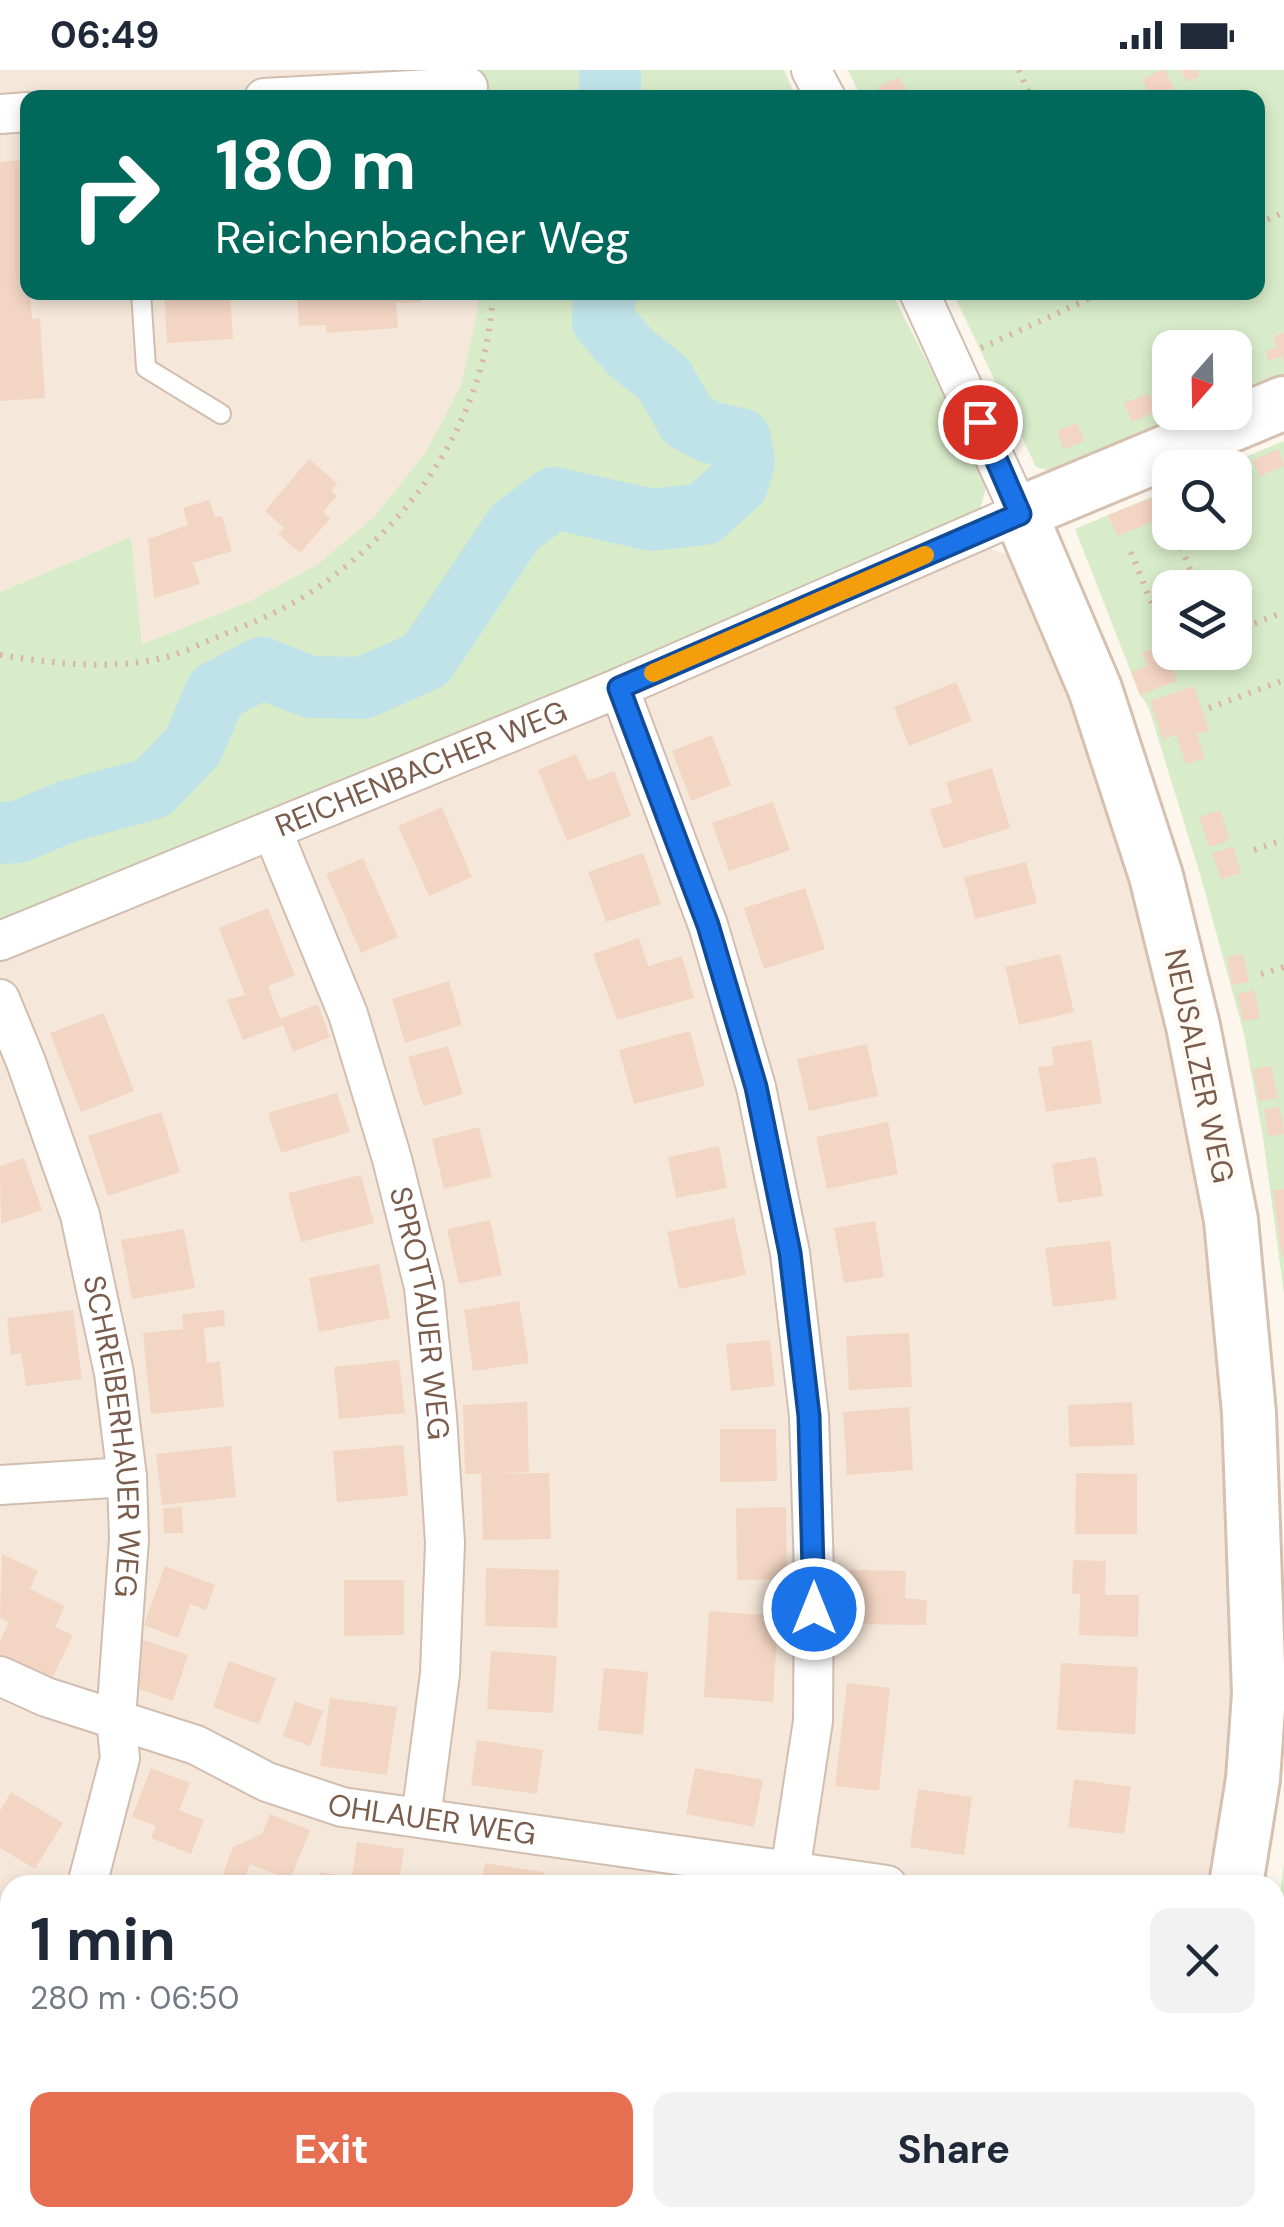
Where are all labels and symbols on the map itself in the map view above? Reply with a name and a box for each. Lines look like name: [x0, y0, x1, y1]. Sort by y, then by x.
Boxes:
north arrow: [1152, 330, 1252, 430]
pin: [938, 380, 1023, 465]
street label: REICHENBACHER WEG: [269, 691, 572, 845]
street label: NEUSALZER WEG: [1156, 945, 1243, 1186]
street label: SPROTTAUER WEG: [381, 1183, 458, 1441]
street label: SCHREIBERHAUER WEG: [75, 1272, 150, 1599]
position arrow: [762, 1557, 866, 1661]
street label: OHLAUER WEG: [323, 1784, 539, 1854]

